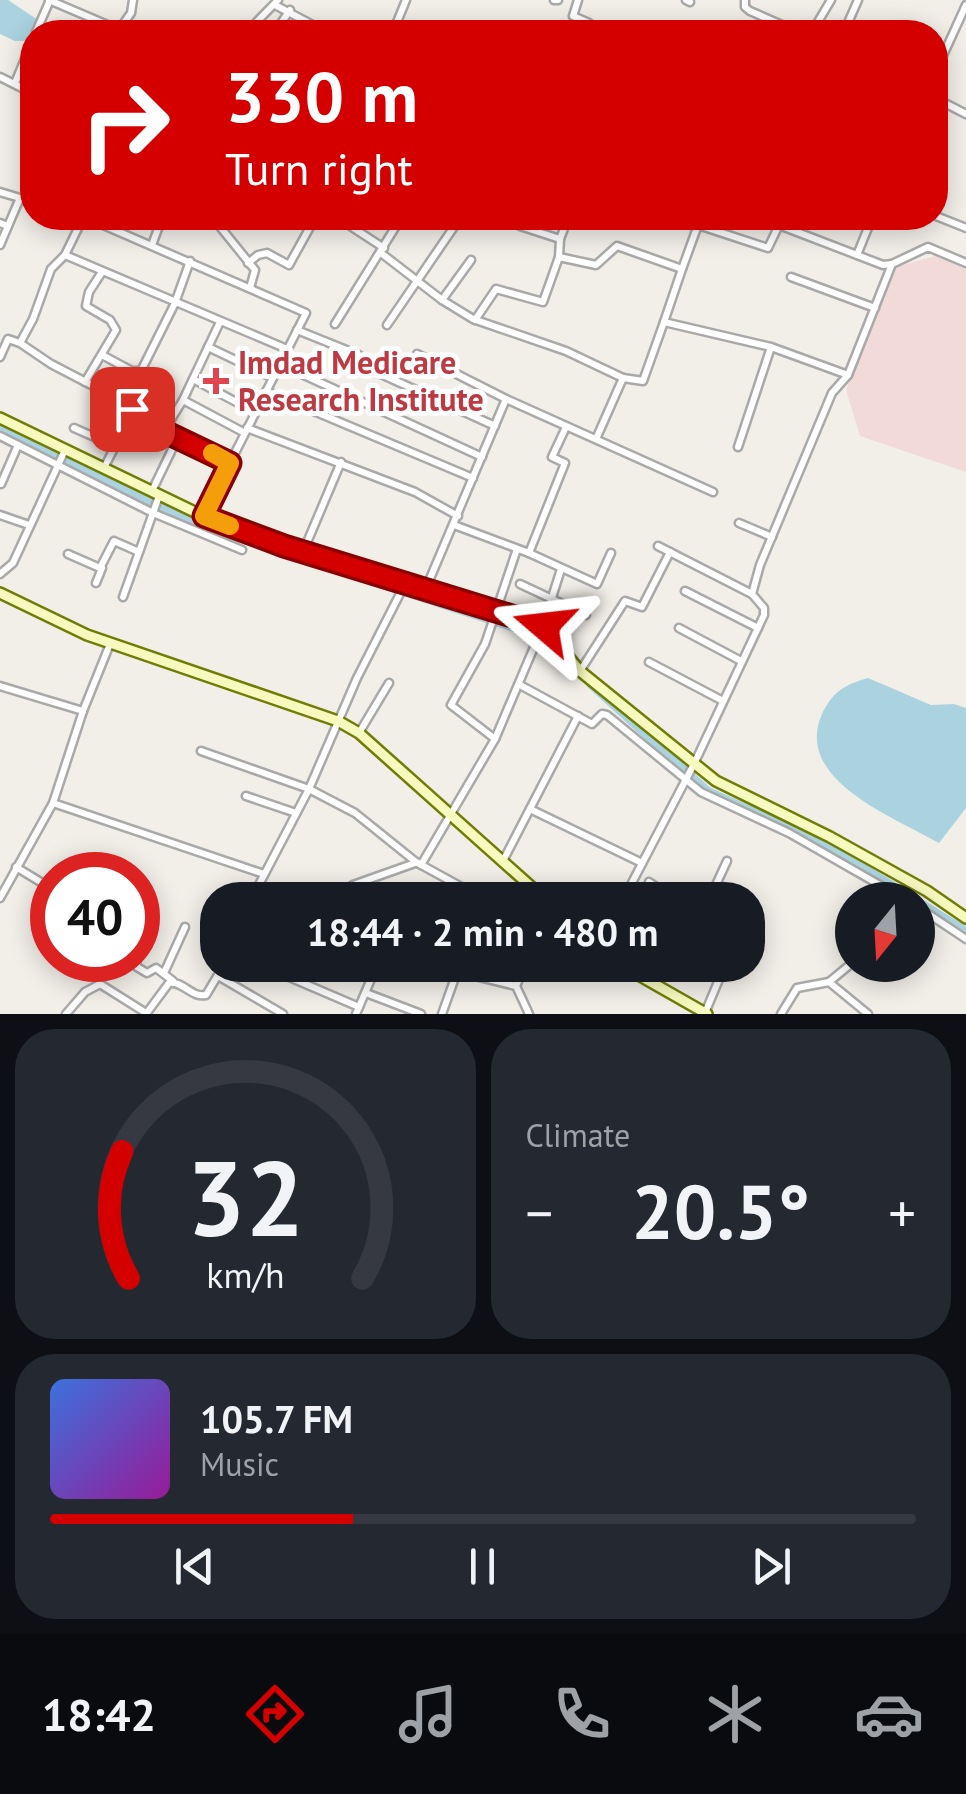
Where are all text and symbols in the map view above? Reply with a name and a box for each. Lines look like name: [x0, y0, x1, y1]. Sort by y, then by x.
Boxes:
text: 330 m: [225, 51, 418, 141]
icon: right: [60, 60, 190, 190]
text: Turn right: [225, 139, 413, 197]
place label: Imdad Medicare Research Institute: [238, 341, 484, 420]
pin: [90, 367, 175, 452]
marker: Imdad Medicare Research Institute: [203, 368, 229, 394]
icon: arrive: [105, 382, 160, 437]
position arrow: [492, 574, 596, 678]
speed limit sign: 40: [30, 852, 160, 982]
north arrow: [835, 882, 935, 982]
map controls: [835, 882, 935, 982]
text: 18:44 · 2 min · 480 m: [307, 907, 658, 956]
text: Climate: [526, 1114, 630, 1156]
text: 32: [186, 1130, 304, 1265]
text: 20.5°: [631, 1163, 810, 1260]
text: −: [526, 1177, 553, 1248]
text: +: [888, 1177, 916, 1248]
text: km/h: [206, 1252, 284, 1298]
text: 105.7 FM: [200, 1394, 353, 1443]
text: Music: [200, 1443, 279, 1485]
icon: previous: [167, 1539, 222, 1594]
icon: pause: [455, 1539, 510, 1594]
icon: next: [744, 1539, 799, 1594]
icon: directions: [240, 1679, 310, 1749]
icon: music: [393, 1679, 463, 1749]
icon: phone: [547, 1679, 617, 1749]
icon: climate: [700, 1679, 770, 1749]
icon: car: [854, 1679, 924, 1749]
text: 18:42: [42, 1685, 156, 1743]

